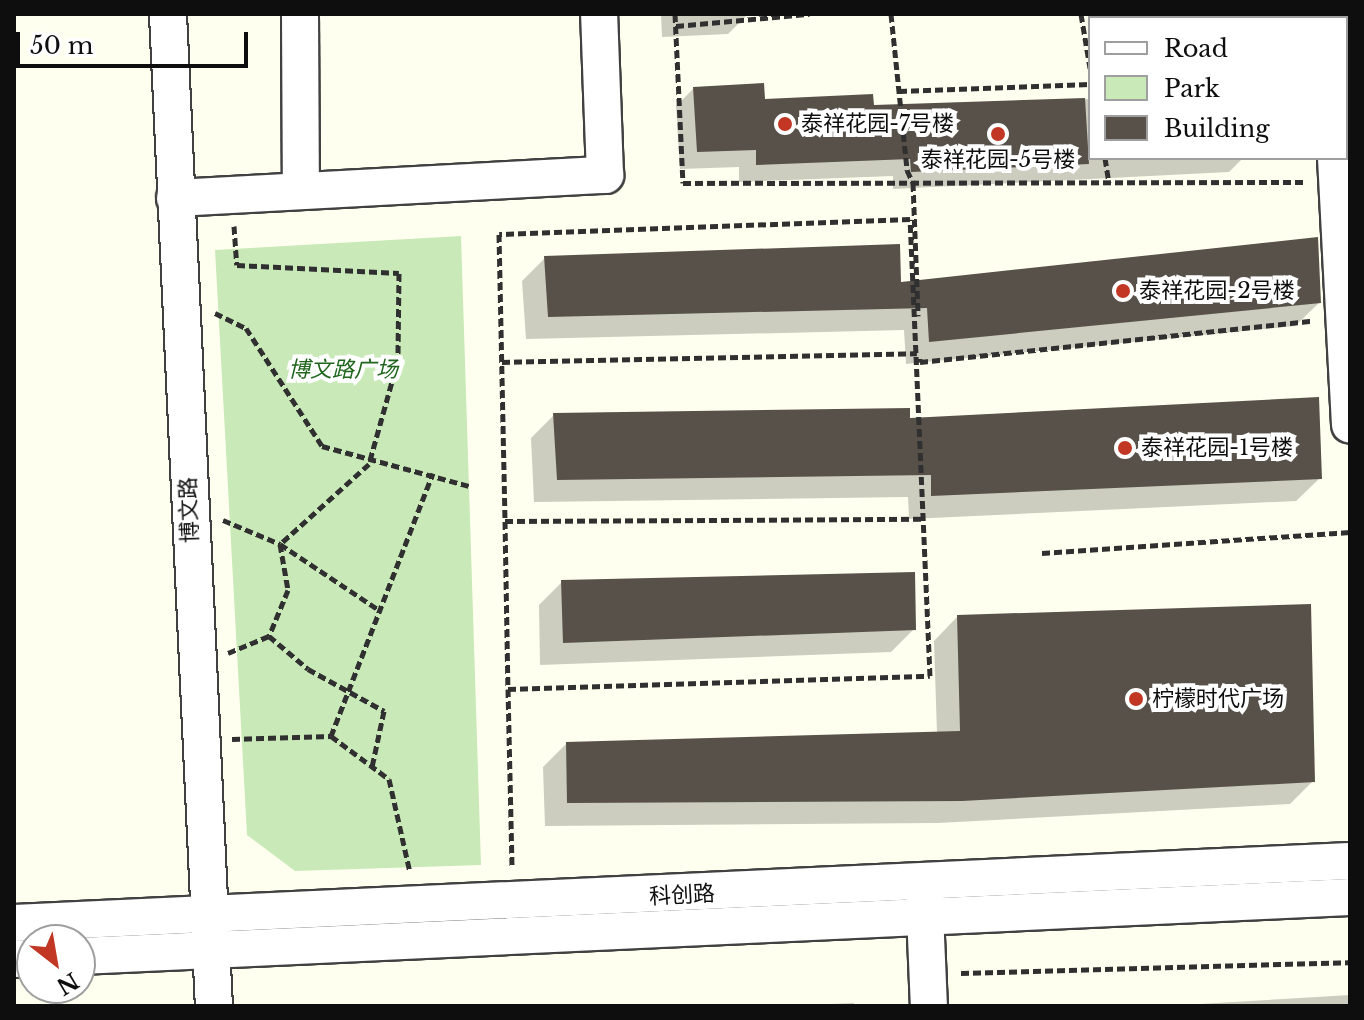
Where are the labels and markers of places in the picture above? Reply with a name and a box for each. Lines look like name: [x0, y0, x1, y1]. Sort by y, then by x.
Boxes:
place label: 泰祥花园-7号楼: [801, 111, 954, 137]
marker: 泰祥花园-7号楼: [776, 115, 794, 133]
marker: 泰祥花园-5号楼: [989, 125, 1007, 143]
place label: 泰祥花园-5号楼: [921, 147, 1075, 173]
place label: 泰祥花园-2号楼: [1139, 278, 1295, 304]
marker: 泰祥花园-2号楼: [1114, 282, 1132, 300]
place label: 泰祥花园-1号楼: [1141, 435, 1293, 461]
marker: 泰祥花园-1号楼: [1116, 439, 1134, 457]
place label: 柠檬时代广场: [1152, 686, 1284, 712]
marker: 柠檬时代广场: [1127, 690, 1145, 708]

